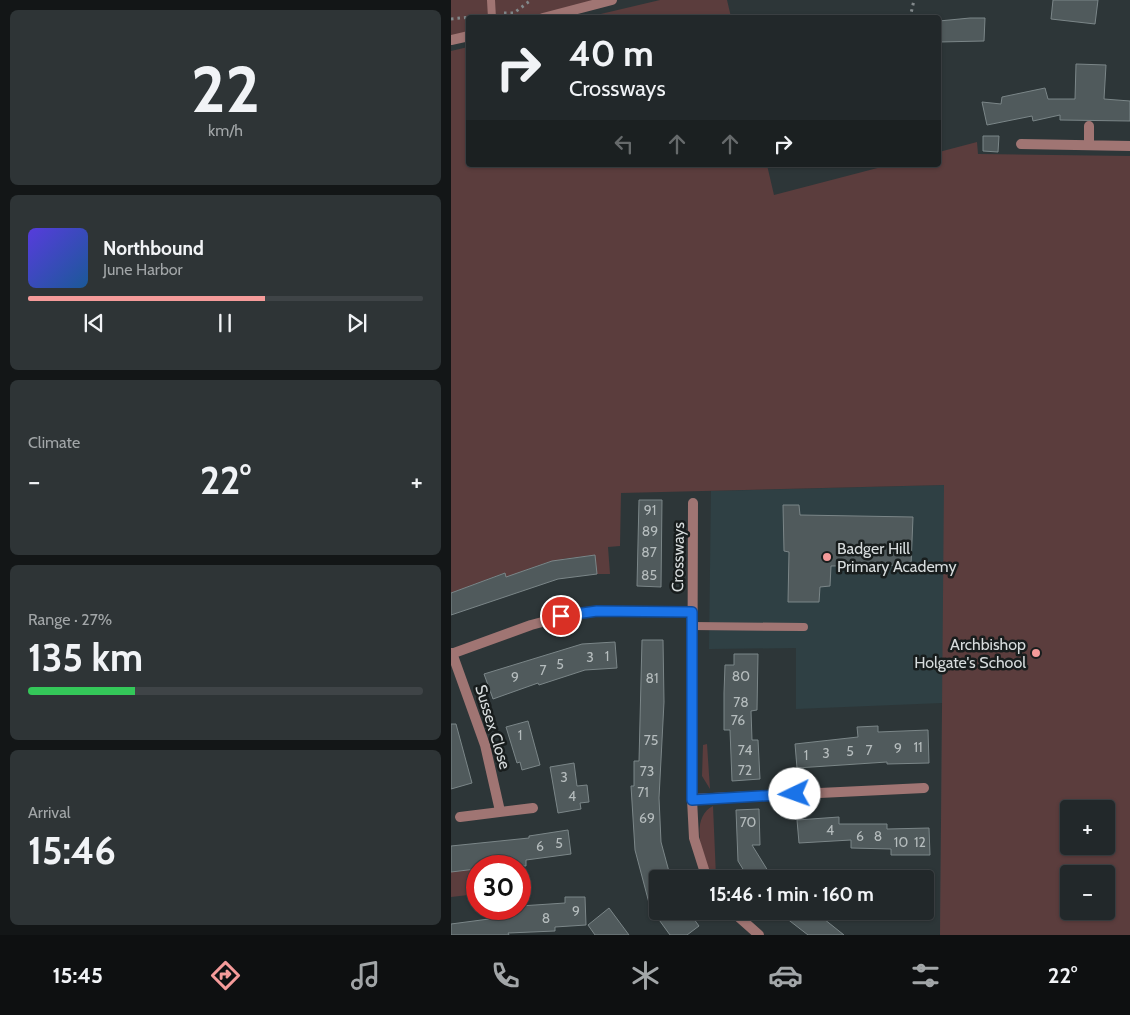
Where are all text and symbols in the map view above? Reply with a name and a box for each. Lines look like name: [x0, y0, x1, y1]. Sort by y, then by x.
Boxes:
text: 40 m: [569, 32, 654, 75]
icon: right: [486, 35, 551, 100]
text: 22: [191, 49, 260, 128]
text: Crossways: [569, 75, 666, 102]
text: km/h: [208, 121, 243, 140]
icon: left: [610, 130, 638, 158]
icon: ahead: [663, 130, 691, 158]
icon: ahead: [716, 130, 744, 158]
icon: right: [769, 130, 797, 158]
text: Northbound: [103, 237, 204, 260]
text: June Harbor: [103, 260, 183, 279]
icon: previous: [80, 309, 108, 337]
icon: pause: [211, 309, 239, 337]
icon: next: [343, 309, 371, 337]
text: Climate: [28, 433, 80, 452]
text: 22°: [200, 457, 251, 504]
text: −: [28, 464, 40, 498]
text: +: [411, 464, 423, 498]
house number: 91: [644, 501, 656, 519]
street label: Crossways: [668, 521, 688, 592]
house number: 89: [642, 522, 658, 540]
place label: Badger Hill Primary Academy: [837, 539, 957, 576]
house number: 87: [641, 543, 657, 561]
marker: Badger Hill Primary Academy: [821, 551, 833, 563]
house number: 85: [641, 566, 657, 584]
pin: [540, 595, 582, 637]
icon: arrive: [547, 602, 575, 630]
text: Range · 27%: [28, 610, 112, 629]
text: 135 km: [28, 634, 143, 681]
place label: Archbishop Holgate's School: [914, 635, 1026, 672]
house number: 1: [605, 647, 609, 665]
marker: Archbishop Holgate's School: [1030, 647, 1042, 659]
house number: 3: [586, 648, 594, 666]
house number: 5: [556, 655, 564, 673]
house number: 7: [539, 661, 547, 679]
house number: 80: [732, 667, 750, 685]
house number: 9: [511, 668, 519, 686]
house number: 81: [645, 669, 659, 687]
street label: Sussex Close: [471, 682, 515, 772]
house number: 78: [733, 693, 749, 711]
house number: 76: [731, 711, 745, 729]
house number: 1: [518, 726, 522, 744]
house number: 75: [644, 731, 658, 749]
house number: 11: [913, 738, 923, 756]
house number: 9: [894, 739, 902, 757]
house number: 74: [738, 741, 752, 759]
house number: 7: [865, 741, 873, 759]
house number: 5: [846, 742, 854, 760]
house number: 3: [822, 744, 830, 762]
house number: 1: [804, 746, 808, 764]
house number: 72: [738, 761, 752, 779]
house number: 73: [640, 762, 654, 780]
position arrow: [768, 767, 820, 819]
house number: 3: [560, 768, 568, 786]
house number: 71: [637, 783, 649, 801]
house number: 4: [568, 787, 576, 805]
map controls: [1060, 800, 1115, 920]
button: +: [1060, 800, 1115, 855]
text: Arrival: [28, 803, 71, 822]
house number: 69: [639, 809, 655, 827]
house number: 70: [740, 813, 757, 831]
house number: 4: [826, 821, 834, 839]
text: 15:46: [28, 827, 116, 874]
house number: 6: [856, 827, 864, 845]
house number: 8: [874, 827, 882, 845]
house number: 10: [894, 833, 908, 851]
house number: 12: [914, 833, 926, 851]
house number: 5: [555, 834, 563, 852]
house number: 6: [536, 837, 544, 855]
speed limit sign: 30: [466, 855, 531, 920]
button: −: [1060, 865, 1115, 920]
text: 15:46 · 1 min · 160 m: [709, 883, 874, 906]
house number: 9: [572, 902, 580, 920]
house number: 8: [542, 909, 550, 927]
icon: directions: [208, 958, 243, 993]
icon: music: [348, 958, 383, 993]
icon: phone: [488, 958, 523, 993]
icon: climate: [628, 958, 663, 993]
icon: car: [768, 958, 803, 993]
icon: filters: [908, 958, 943, 993]
text: 15:45: [53, 962, 103, 989]
text: 22°: [1048, 962, 1077, 989]

